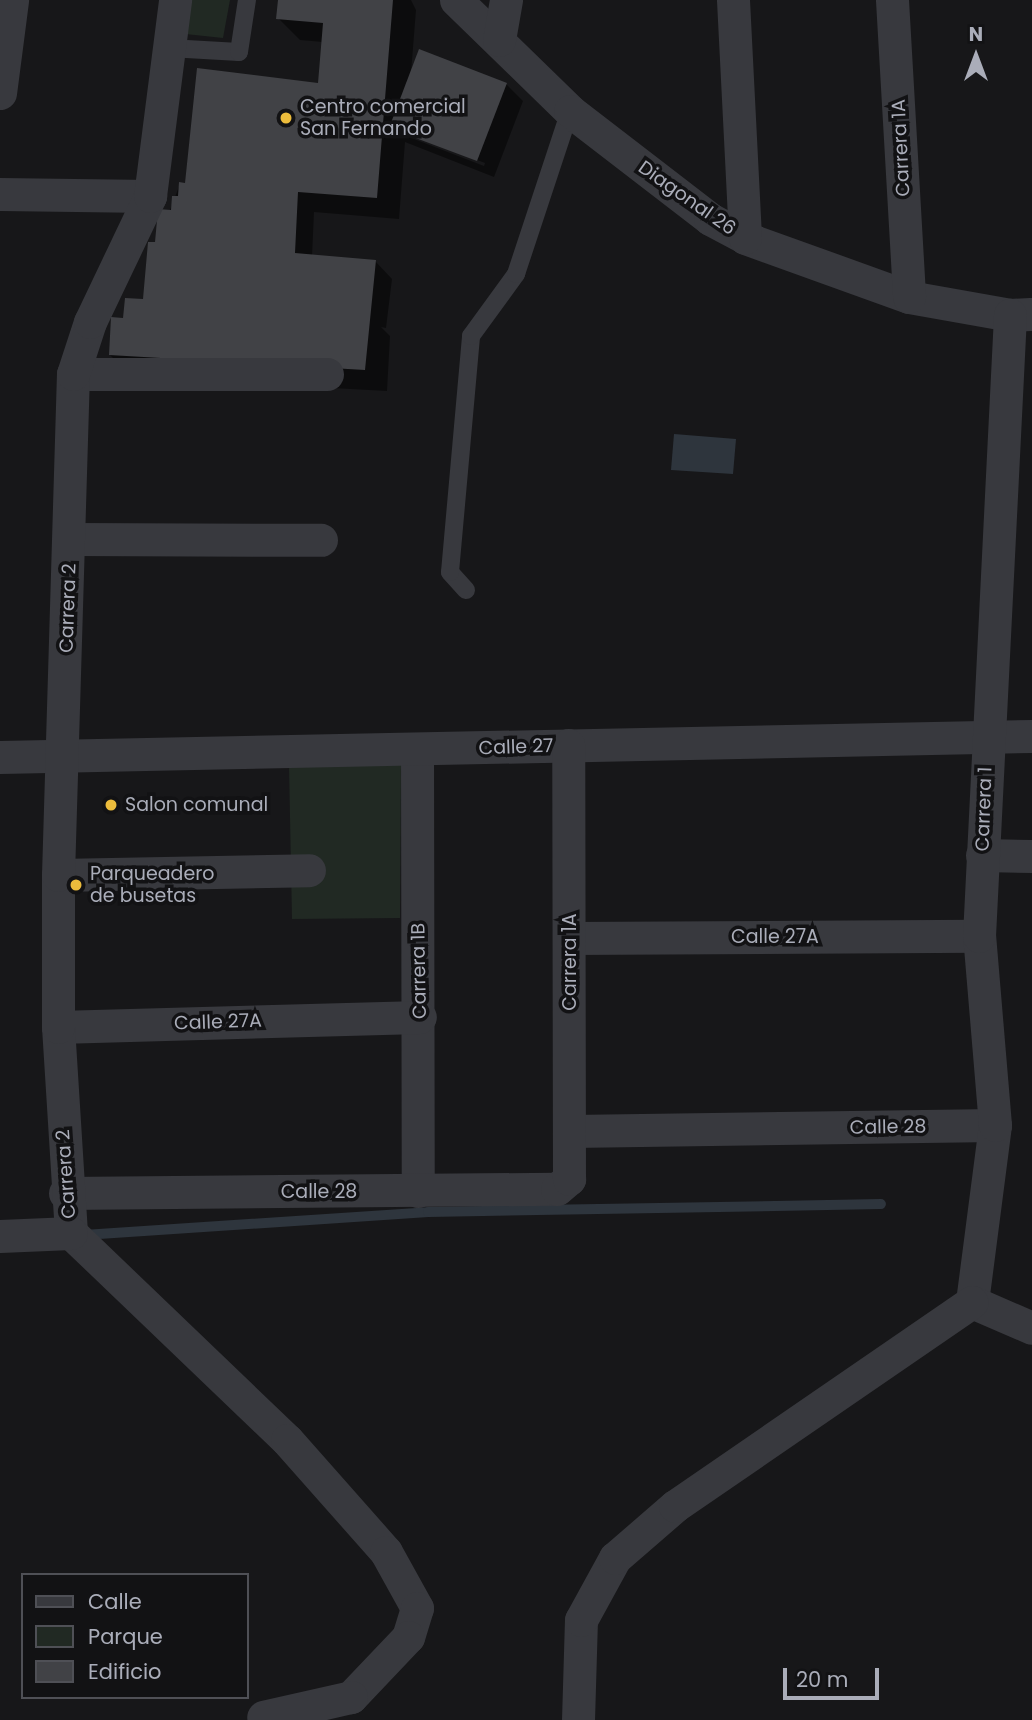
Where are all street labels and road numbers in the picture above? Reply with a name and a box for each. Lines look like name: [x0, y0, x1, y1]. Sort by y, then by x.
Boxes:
street label: Carrera 1A: [887, 99, 915, 197]
street label: Diagonal 26: [634, 156, 740, 240]
street label: Carrera 2: [55, 563, 81, 653]
street label: Calle 27: [478, 734, 554, 760]
street label: Carrera 1: [971, 766, 997, 852]
street label: Carrera 1A: [559, 913, 581, 1011]
street label: Carrera 1B: [407, 923, 431, 1019]
street label: Calle 27A: [731, 926, 819, 948]
street label: Calle 27A: [174, 1009, 262, 1035]
street label: Calle 28: [849, 1115, 927, 1139]
street label: Carrera 2: [52, 1129, 80, 1219]
street label: Calle 28: [281, 1181, 357, 1203]

